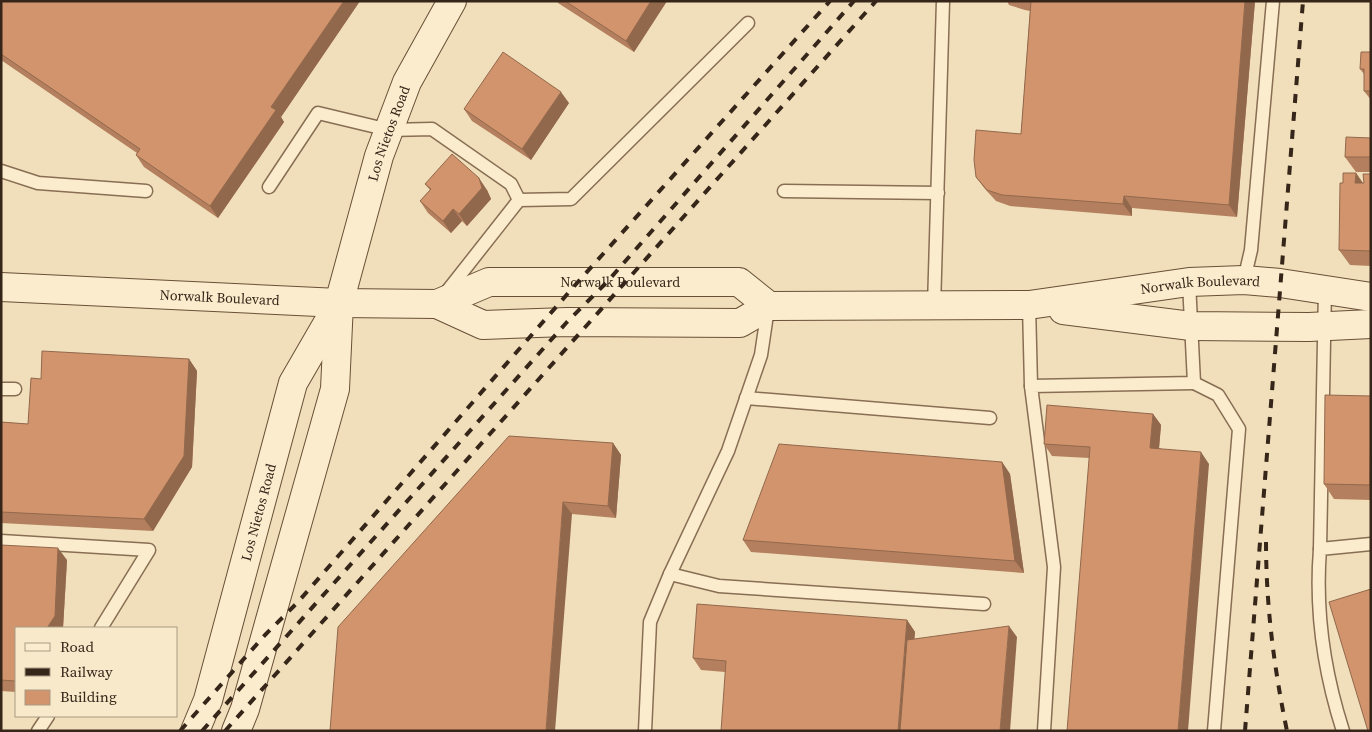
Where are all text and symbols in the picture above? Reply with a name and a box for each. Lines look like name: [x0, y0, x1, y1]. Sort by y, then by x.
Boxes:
street label: Los Nietos Road: [363, 83, 415, 184]
street label: Norwalk Boulevard: [1139, 270, 1261, 299]
street label: Norwalk Boulevard: [560, 272, 680, 292]
street label: Norwalk Boulevard: [159, 285, 280, 310]
street label: Los Nietos Road: [236, 461, 281, 563]
legend: [15, 627, 178, 717]
text: Road: [60, 636, 94, 657]
text: Railway: [60, 661, 113, 682]
text: Building: [60, 686, 117, 707]

